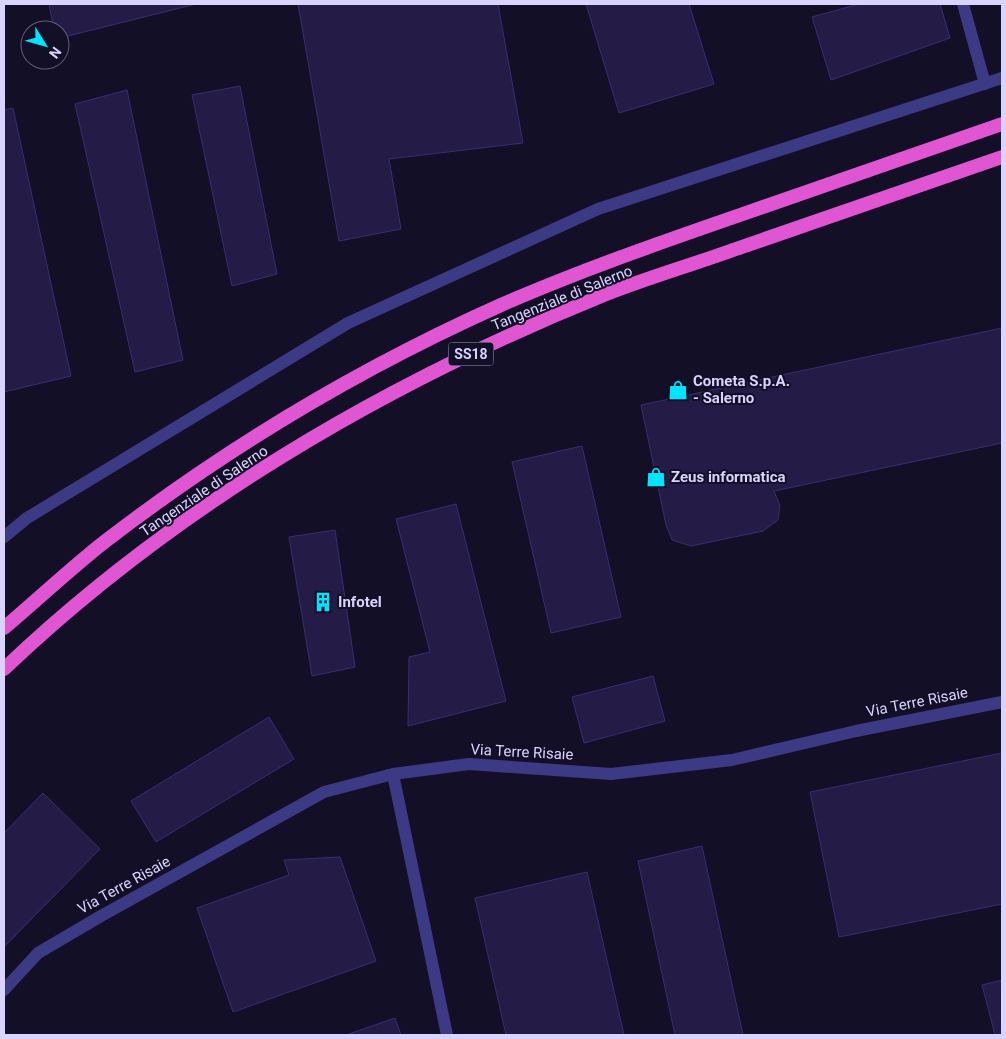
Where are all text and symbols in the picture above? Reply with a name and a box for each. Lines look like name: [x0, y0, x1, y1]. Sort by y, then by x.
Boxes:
north arrow: [20, 20, 70, 70]
text: N: [46, 44, 65, 62]
street label: Tangenziale di Salerno: [489, 262, 635, 334]
road number: SS18: [448, 342, 494, 366]
place label: Cometa S.p.A. - Salerno: [693, 372, 790, 407]
shop icon: Cometa S.p.A. - Salerno: [667, 379, 689, 401]
street label: Tangenziale di Salerno: [137, 442, 271, 540]
shop icon: Zeus informatica: [645, 466, 667, 488]
place label: Zeus informatica: [671, 468, 786, 486]
building icon: Infotel: [312, 591, 334, 613]
place label: Infotel: [338, 593, 382, 611]
street label: Via Terre Risaie: [865, 683, 969, 721]
street label: Via Terre Risaie: [470, 740, 574, 764]
street label: Via Terre Risaie: [75, 852, 173, 918]

